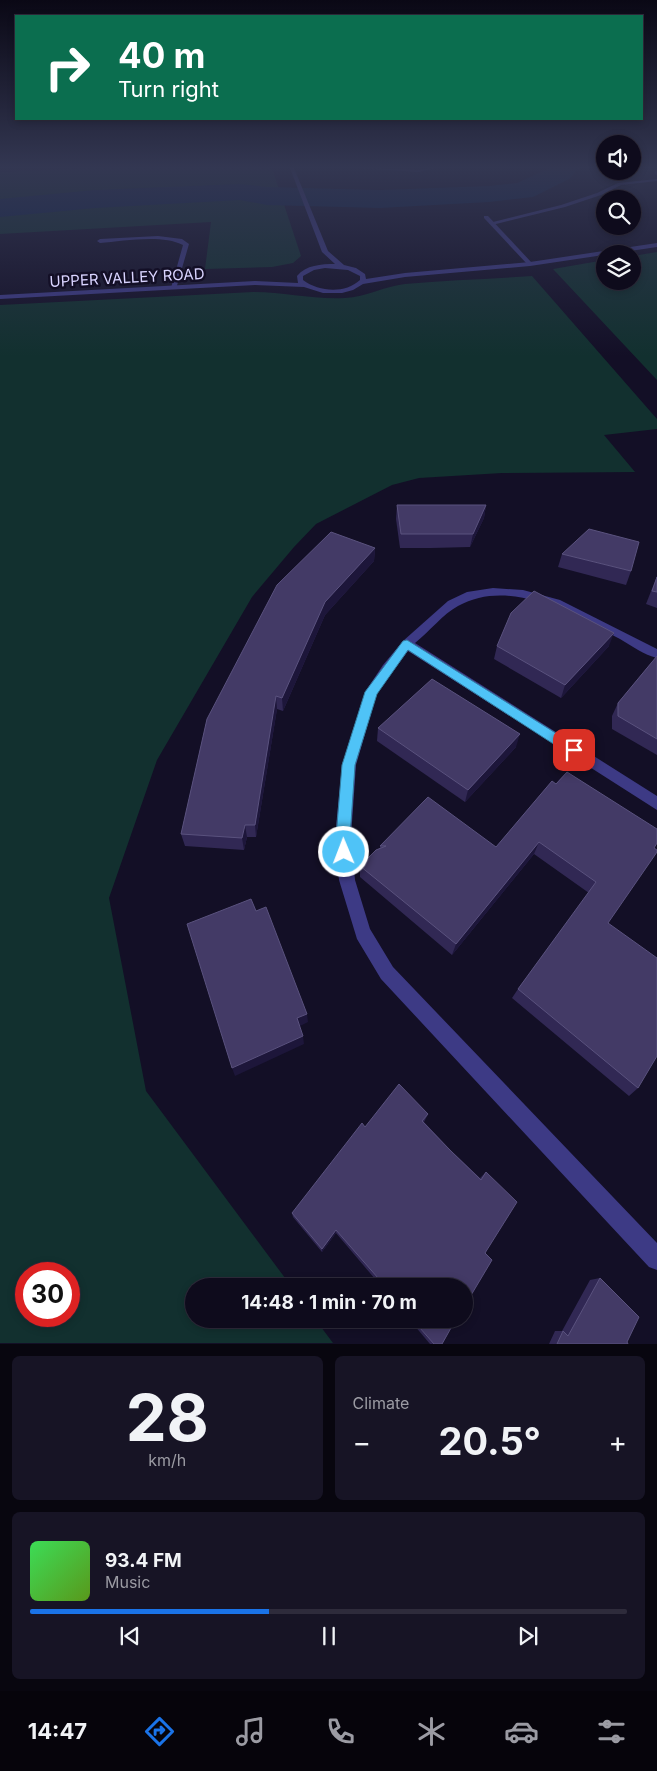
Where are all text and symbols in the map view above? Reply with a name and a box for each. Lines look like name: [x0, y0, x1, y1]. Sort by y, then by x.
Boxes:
text: 40 m: [118, 34, 206, 76]
icon: right: [35, 35, 100, 100]
text: Turn right: [118, 76, 219, 102]
map controls: [596, 135, 641, 290]
button: sound: [596, 135, 641, 180]
button: search: [596, 190, 641, 235]
button: layers: [596, 245, 641, 290]
street label: UPPER VALLEY ROAD: [49, 264, 205, 291]
pin: [553, 729, 595, 771]
icon: arrive: [560, 736, 588, 764]
position arrow: [317, 825, 369, 877]
speed limit sign: 30: [15, 1262, 80, 1327]
text: 14:48 · 1 min · 70 m: [241, 1291, 417, 1314]
text: 28: [126, 1378, 209, 1457]
text: Climate: [353, 1393, 409, 1413]
text: 20.5°: [439, 1418, 541, 1464]
text: −: [353, 1425, 371, 1459]
text: +: [608, 1425, 627, 1459]
text: km/h: [148, 1450, 186, 1470]
text: 93.4 FM: [105, 1549, 182, 1572]
text: Music: [105, 1572, 150, 1592]
icon: previous: [116, 1622, 144, 1650]
icon: pause: [315, 1622, 343, 1650]
icon: next: [514, 1622, 542, 1650]
icon: directions: [142, 1714, 177, 1749]
icon: music: [233, 1714, 268, 1749]
icon: phone: [323, 1714, 358, 1749]
icon: climate: [414, 1714, 449, 1749]
icon: car: [504, 1714, 539, 1749]
icon: filters: [594, 1714, 629, 1749]
text: 14:47: [28, 1718, 87, 1744]

